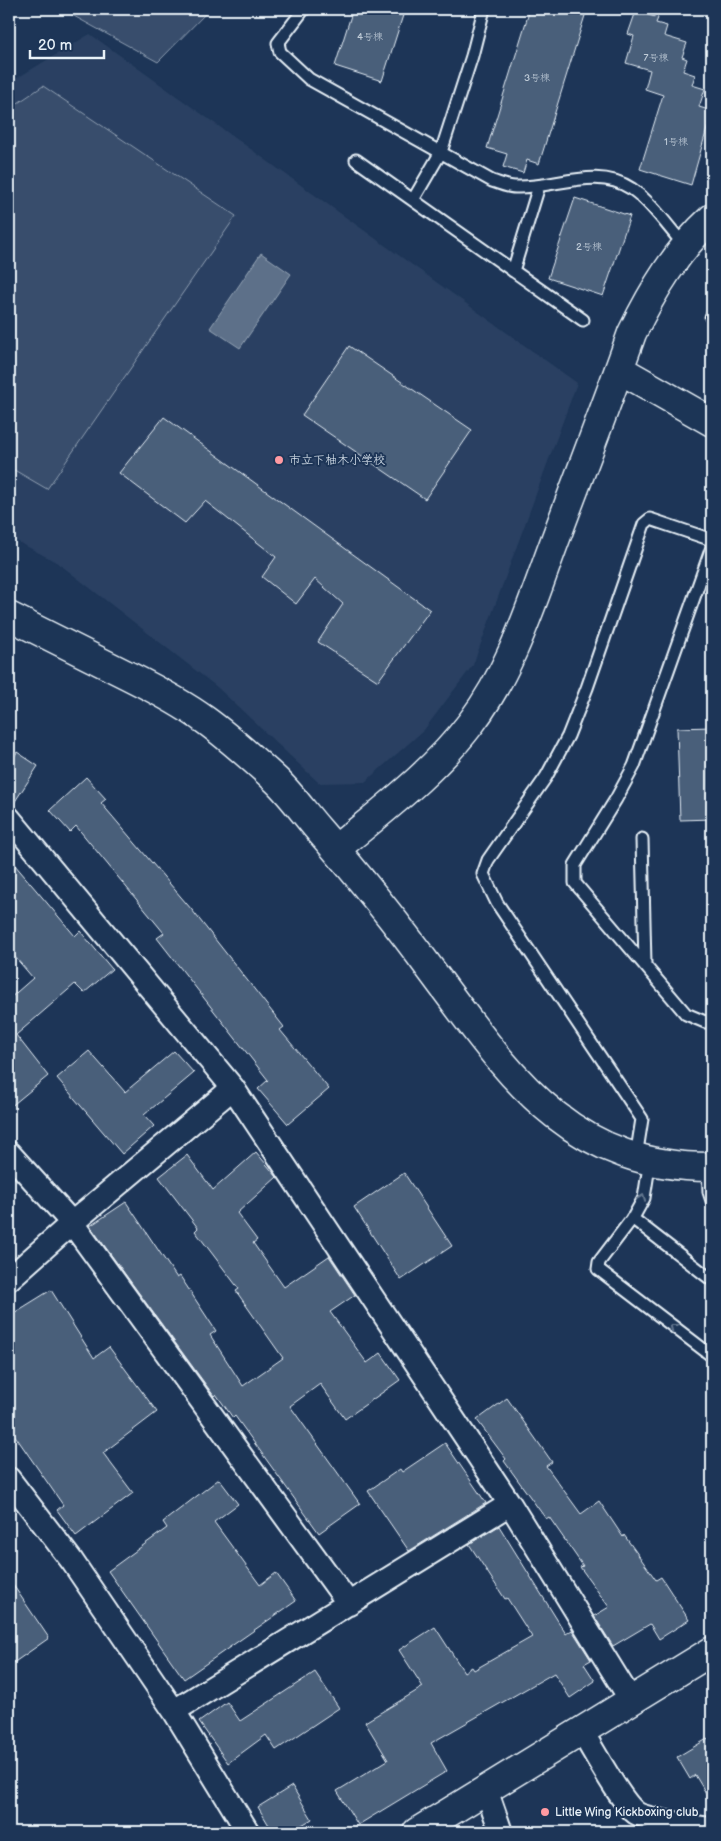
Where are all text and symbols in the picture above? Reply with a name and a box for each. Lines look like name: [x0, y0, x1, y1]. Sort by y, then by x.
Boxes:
scale bar: [30, 28, 104, 60]
house number: 4号棟: [357, 31, 383, 43]
text: 20 m: [38, 36, 72, 55]
house number: 7号棟: [644, 52, 668, 64]
house number: 3号棟: [524, 72, 550, 84]
house number: 1号棟: [664, 136, 688, 148]
house number: 2号棟: [576, 241, 602, 253]
place label: 市立下柚木小学校: [289, 453, 385, 468]
marker: 市立下柚木小学校: [273, 454, 285, 466]
one-way arrow: [636, 1194, 646, 1203]
one-way arrow: [670, 1324, 679, 1332]
place label: Little Wing Kickboxing club: [555, 1805, 699, 1820]
marker: Little Wing Kickboxing club: [539, 1806, 551, 1818]

